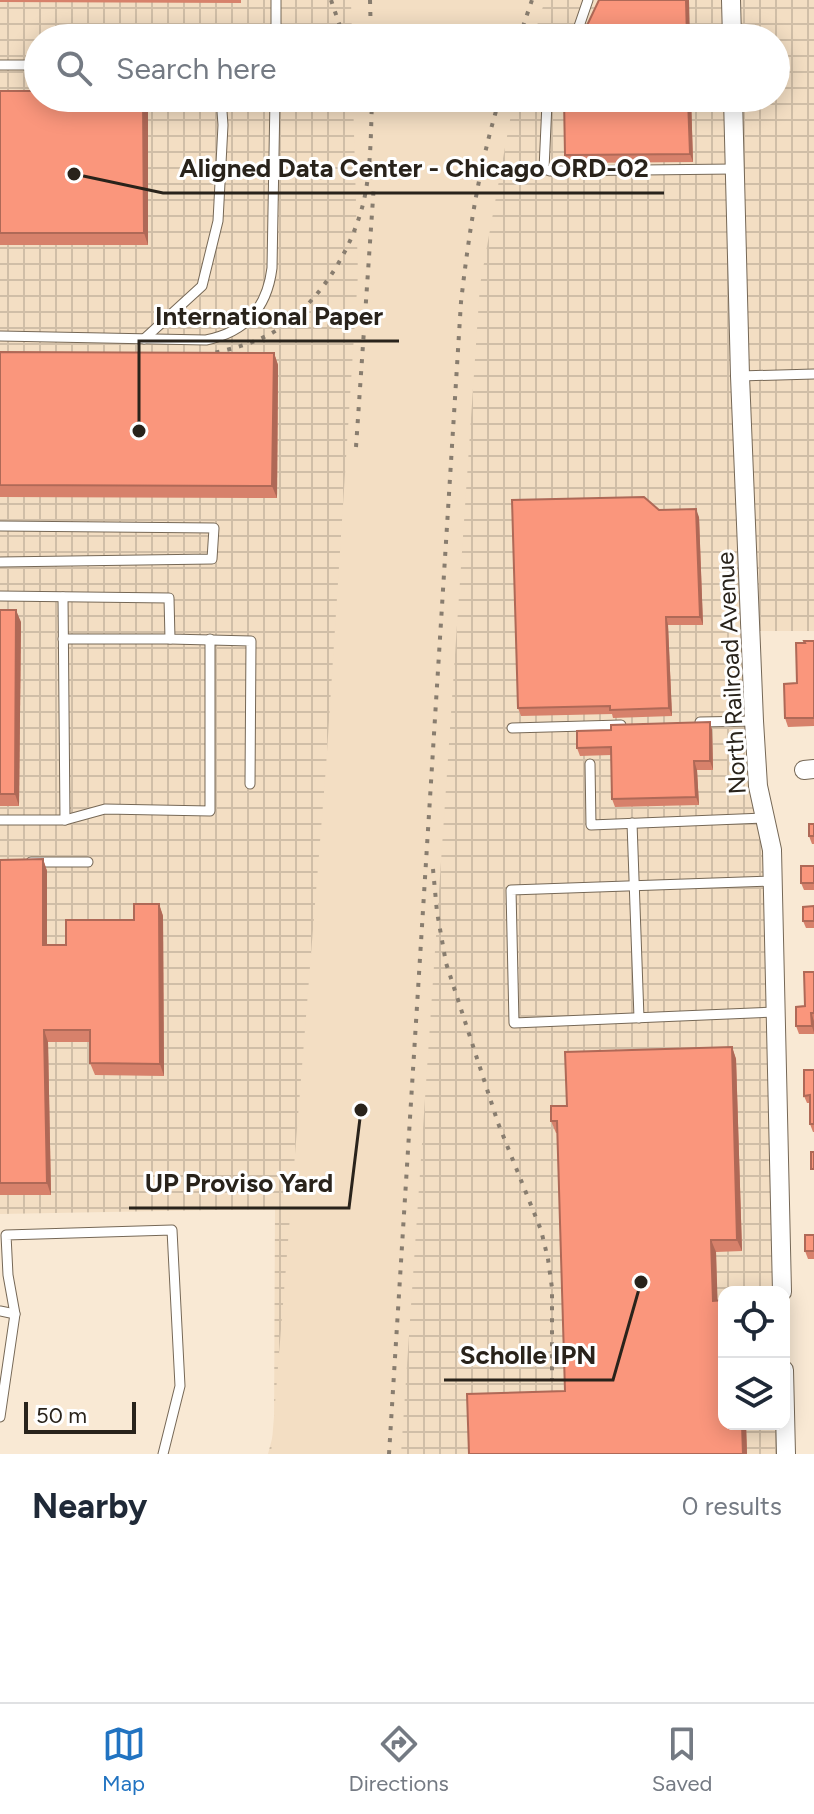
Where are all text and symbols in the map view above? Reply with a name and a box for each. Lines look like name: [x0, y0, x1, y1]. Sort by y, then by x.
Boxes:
search box: [24, 24, 790, 112]
icon: search: [52, 46, 96, 90]
text: Search here: [116, 50, 276, 87]
callout: Aligned Data Center - Chicago ORD-02: [163, 143, 664, 193]
text: Aligned Data Center - Chicago ORD-02: [179, 152, 649, 184]
callout: International Paper: [139, 291, 399, 341]
text: International Paper: [155, 300, 383, 332]
street label: North Railroad Avenue: [710, 551, 752, 795]
callout: UP Proviso Yard: [129, 1158, 349, 1208]
text: UP Proviso Yard: [145, 1167, 333, 1199]
map controls: [718, 1286, 790, 1430]
button: locate: [718, 1286, 790, 1358]
callout: Scholle IPN: [444, 1330, 613, 1380]
text: Scholle IPN: [460, 1339, 596, 1371]
button: layers: [718, 1358, 790, 1430]
scale bar: [24, 1398, 136, 1434]
text: 50 m: [36, 1402, 87, 1429]
text: Nearby: [32, 1486, 147, 1527]
text: 0 results: [682, 1490, 782, 1522]
tab: Map: [102, 1722, 146, 1797]
tab: Directions: [349, 1722, 449, 1797]
tab: Saved: [652, 1722, 712, 1797]

